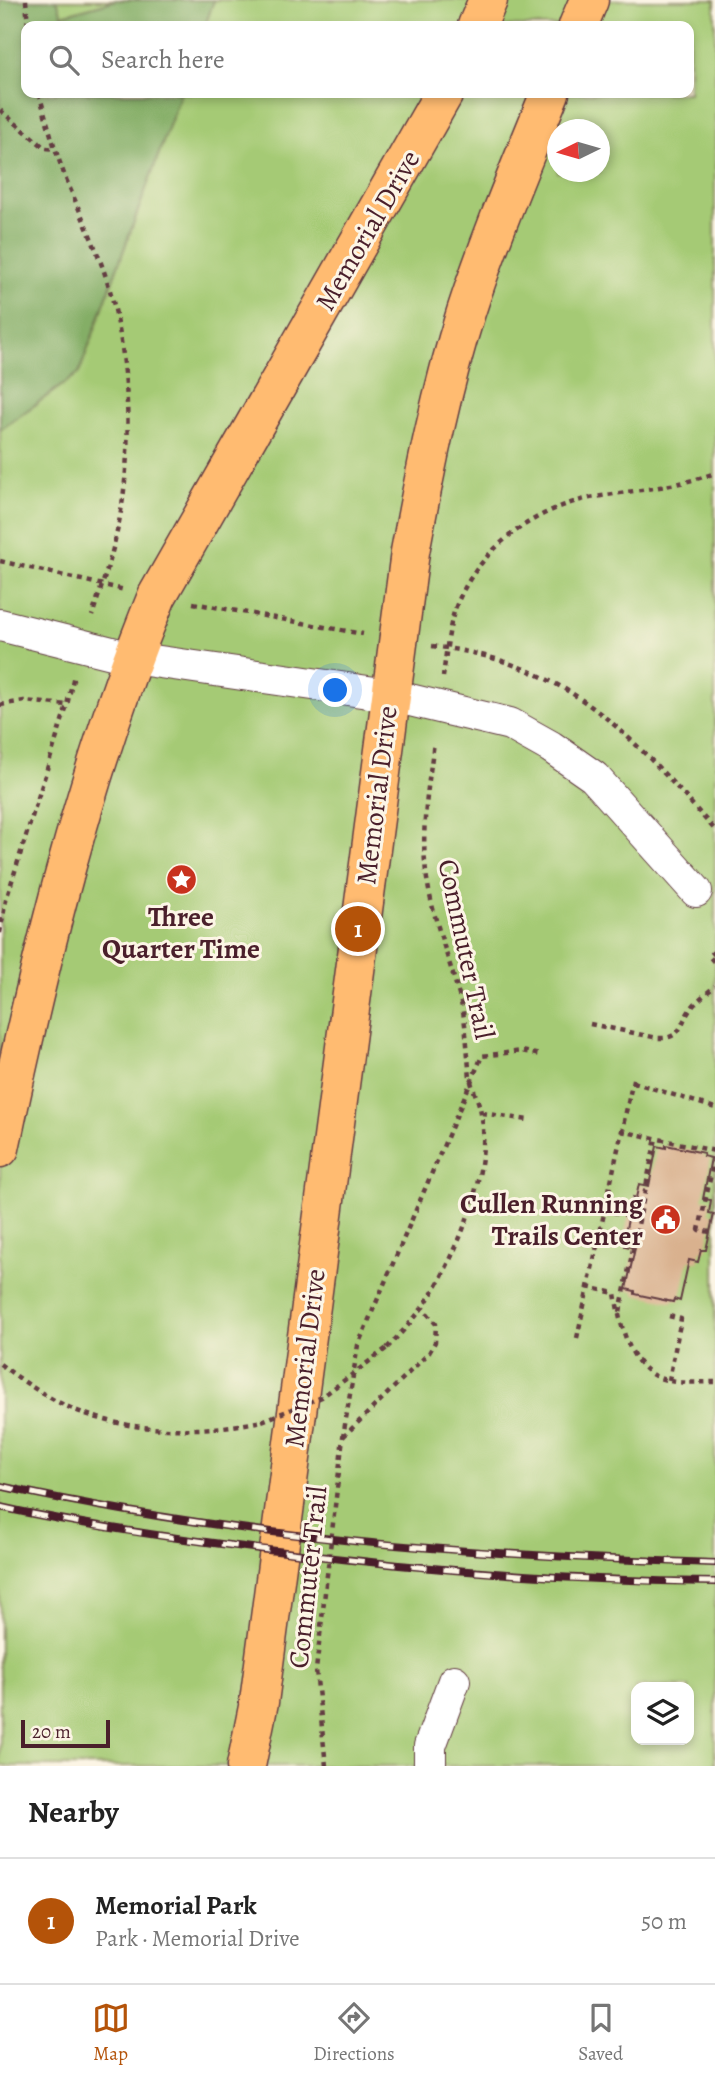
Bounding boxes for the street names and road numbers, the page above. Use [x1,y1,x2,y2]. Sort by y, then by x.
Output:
street label: Memorial Drive [306,143,429,318]
street label: Memorial Drive [347,704,407,887]
street label: Commuter Trail [428,856,504,1043]
street label: Memorial Drive [275,1267,335,1450]
street label: Commuter Trail [280,1484,336,1670]

